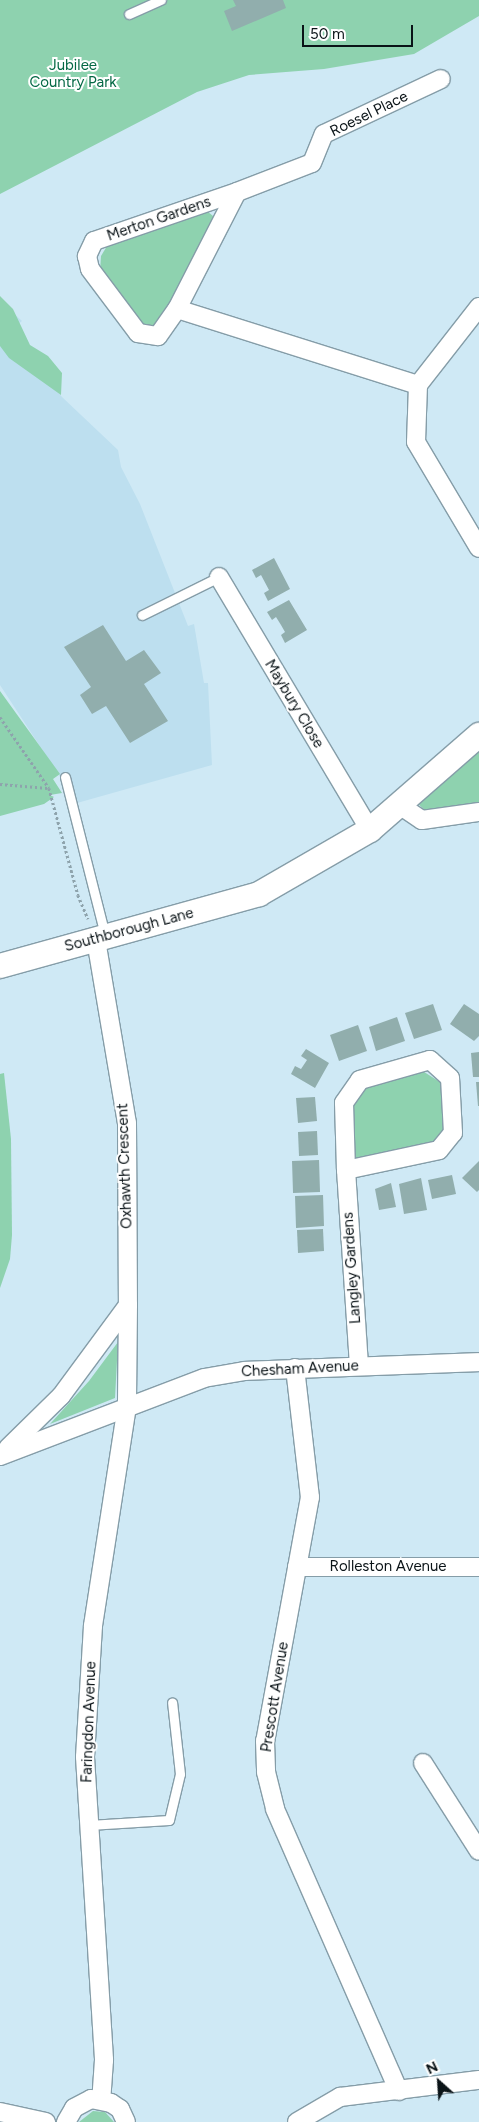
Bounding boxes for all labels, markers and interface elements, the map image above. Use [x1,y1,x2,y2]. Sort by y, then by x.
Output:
scale bar [304,15,415,47]
text: 50 m [310,25,345,43]
park label: Jubilee Country Park [29,56,117,91]
street label: Roesel Place [327,87,411,141]
street label: Merton Gardens [105,193,213,245]
street label: Maybury Close [261,657,327,751]
street label: Southborough Lane [63,904,195,956]
street label: Oxhawth Crescent [114,1103,136,1229]
street label: Langley Gardens [339,1212,365,1324]
street label: Chesham Avenue [241,1357,359,1381]
street label: Rolleston Avenue [329,1558,447,1576]
street label: Prescott Avenue [257,1641,293,1753]
street label: Faringdon Avenue [78,1661,100,1783]
north arrow [414,2057,464,2107]
text: N [424,2058,441,2078]

